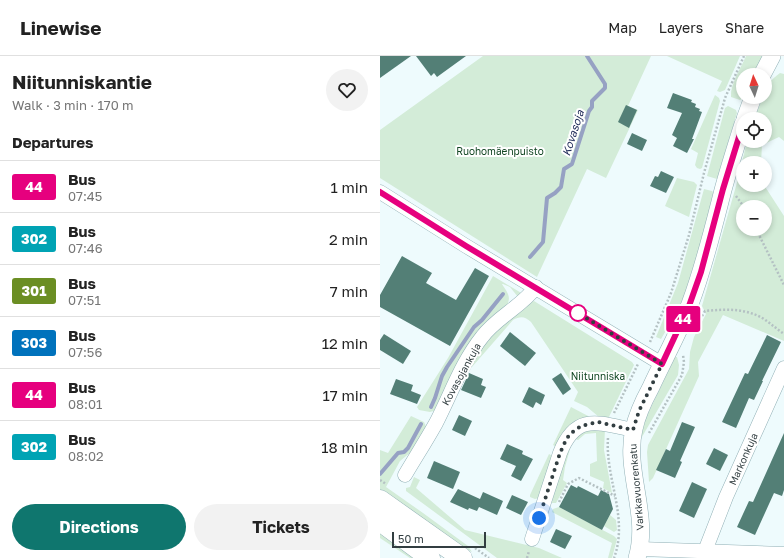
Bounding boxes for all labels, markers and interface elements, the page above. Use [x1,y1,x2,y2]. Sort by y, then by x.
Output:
text: Linewise [20,16,101,39]
text: Map [608,19,637,36]
text: Layers [659,19,703,36]
text: Share [725,19,764,36]
north arrow [736,68,772,104]
map controls [736,68,772,236]
button: heart [326,69,368,111]
text: Niitunniskantie [12,70,152,93]
text: Walk · 3 min · 170 m [12,97,133,113]
water label: Kovasoja [559,108,587,158]
button: locate [736,112,772,148]
text: Departures [12,133,93,151]
park label: Ruohomäenpuisto [456,145,544,157]
button: + [736,156,772,192]
text: Bus [68,170,96,188]
text: 44 [25,178,43,195]
text: 1 min [330,178,368,196]
text: 07:45 [68,188,102,204]
button: − [736,200,772,236]
text: Bus [68,222,96,240]
text: 302 [21,230,47,247]
text: 2 min [329,230,368,248]
text: 07:46 [68,240,103,256]
text: Bus [68,274,96,292]
text: 301 [22,282,46,299]
text: 7 min [330,282,368,300]
text: 07:51 [68,292,101,308]
unlabelled marker [569,304,587,322]
line badge: 44 [665,306,701,332]
text: 44 [674,310,692,327]
text: Bus [68,326,96,344]
text: 303 [21,334,47,351]
text: 12 min [322,334,368,352]
street label: Kovasojankuja [439,341,483,407]
text: 07:56 [68,344,102,360]
park label: Niitunniska [571,370,625,382]
text: Bus [68,378,96,396]
text: 44 [25,386,43,403]
text: 17 min [323,386,368,404]
text: 08:01 [68,396,102,412]
text: Bus [68,430,96,448]
street label: Markonkuja [726,431,760,487]
text: 302 [21,438,47,455]
text: 18 min [321,438,368,456]
street label: Varkkavuorenkatu [626,443,646,531]
text: 08:02 [68,448,104,464]
button: Directions [12,504,186,550]
button: Tickets [194,504,368,550]
your location [529,508,549,528]
scale bar [392,530,486,549]
text: 50 m [398,532,424,545]

